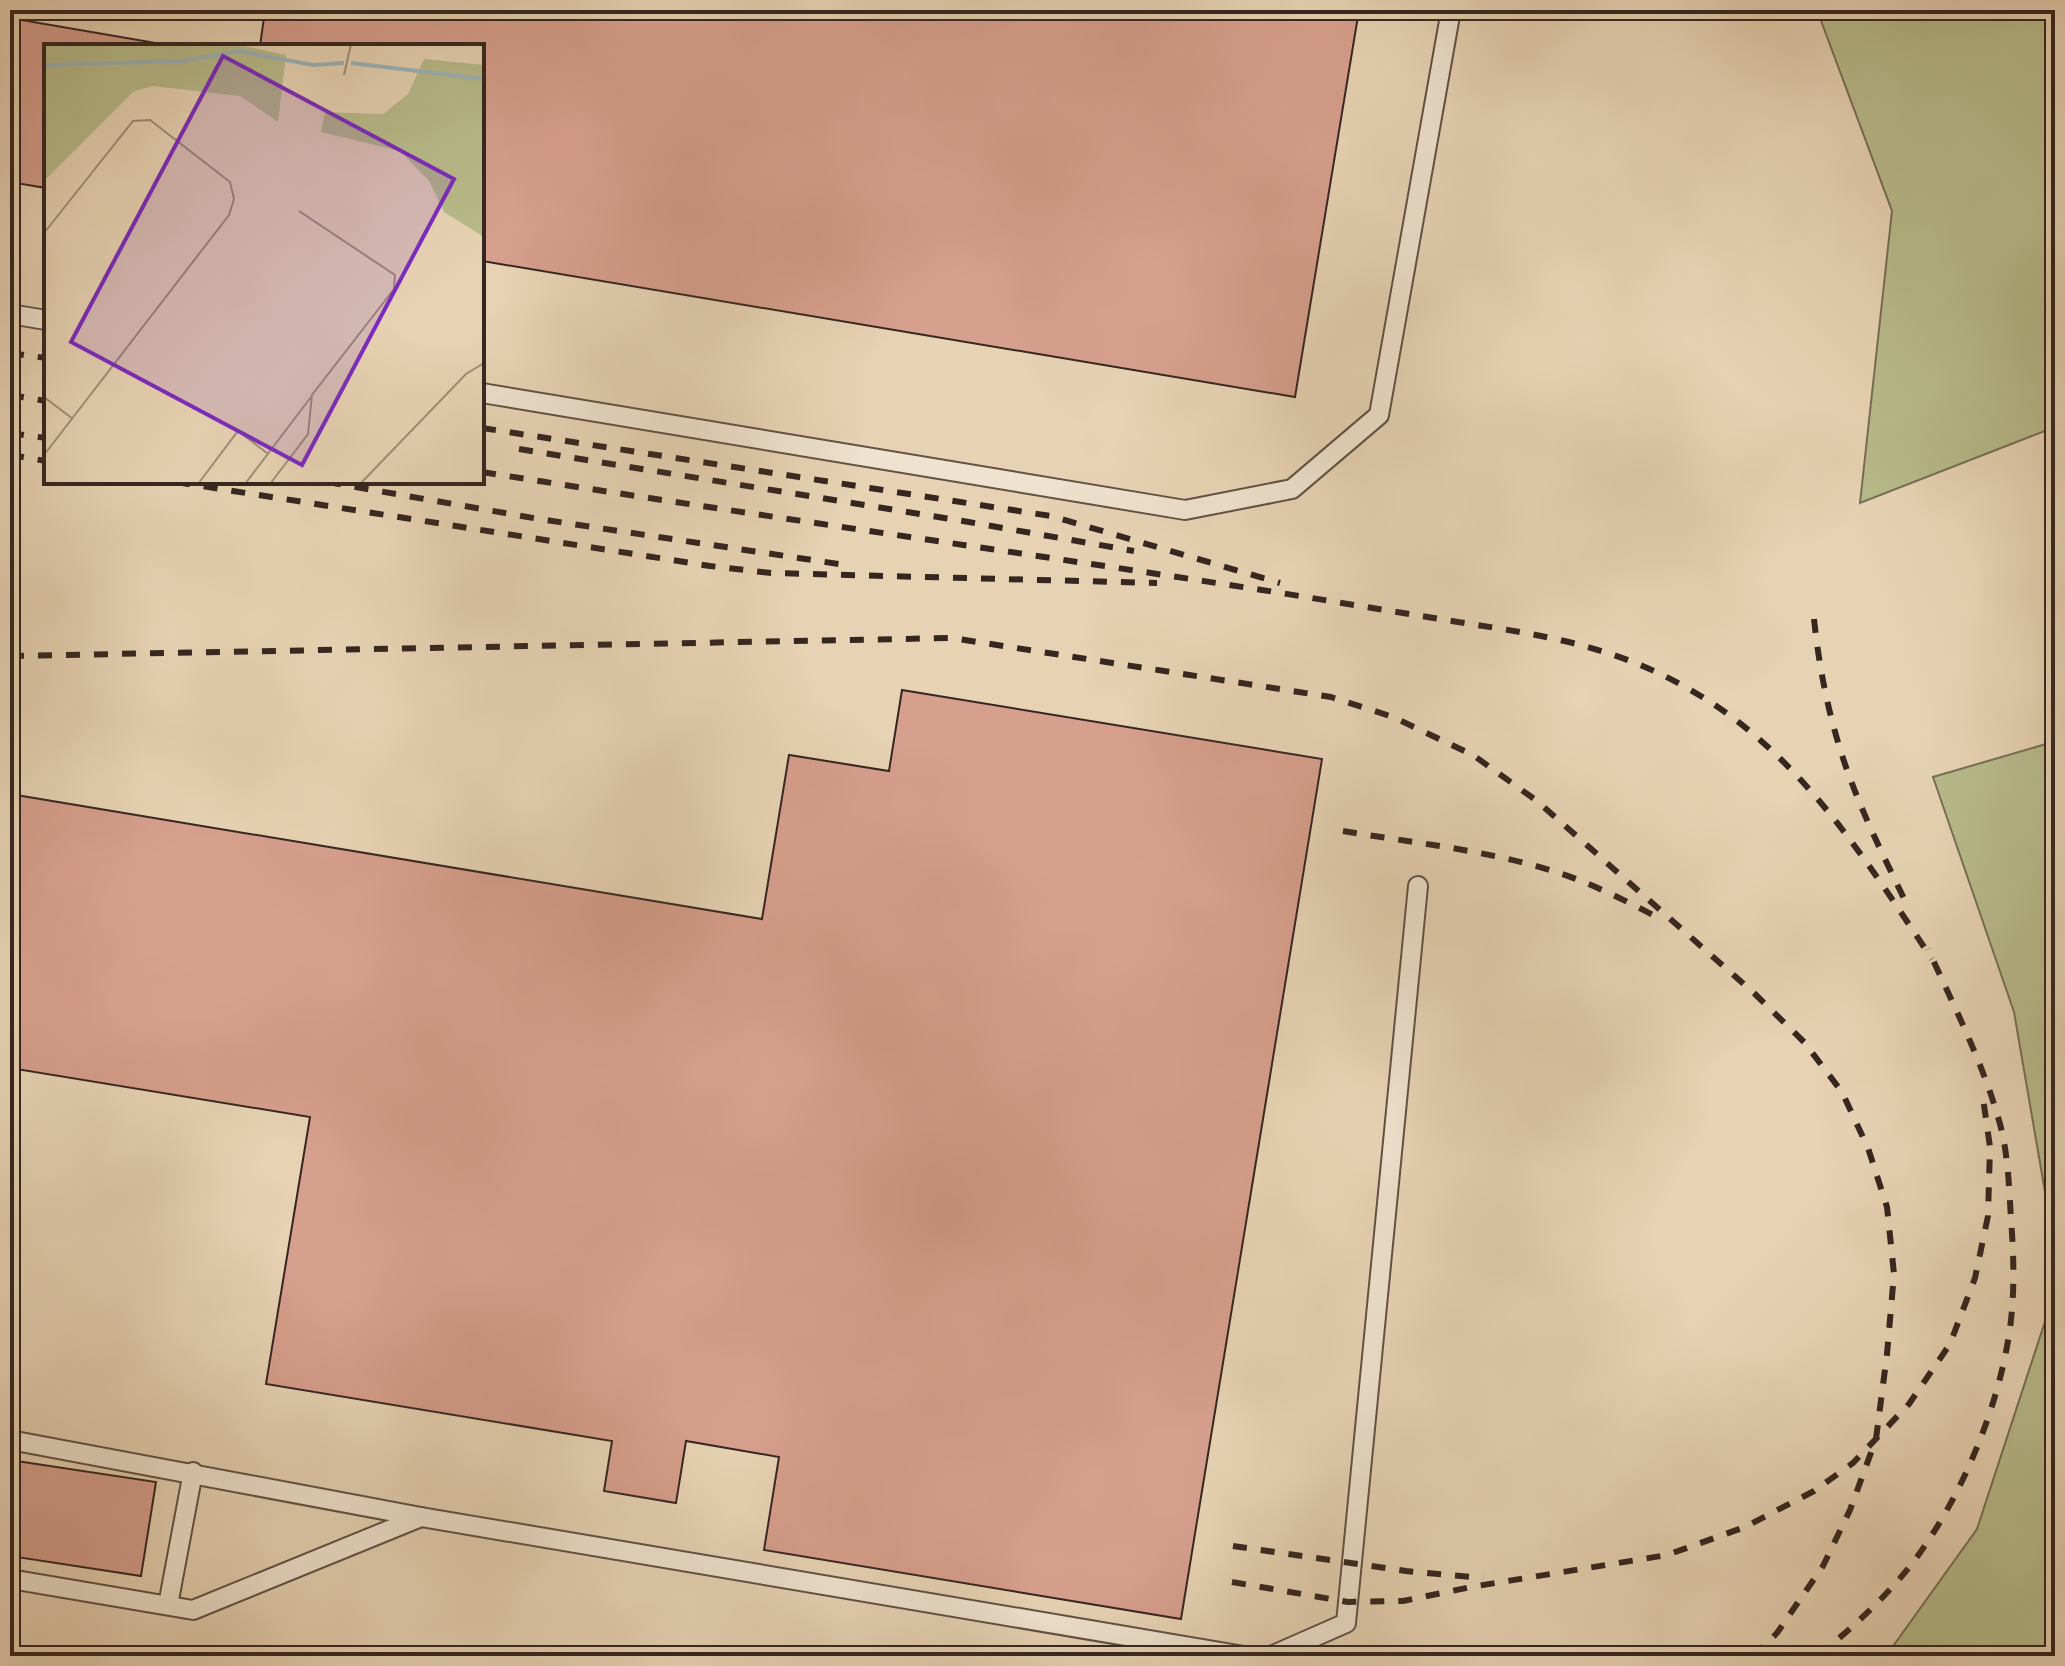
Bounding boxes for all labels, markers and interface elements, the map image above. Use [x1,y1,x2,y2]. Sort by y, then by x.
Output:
inset map [44,44,484,484]

